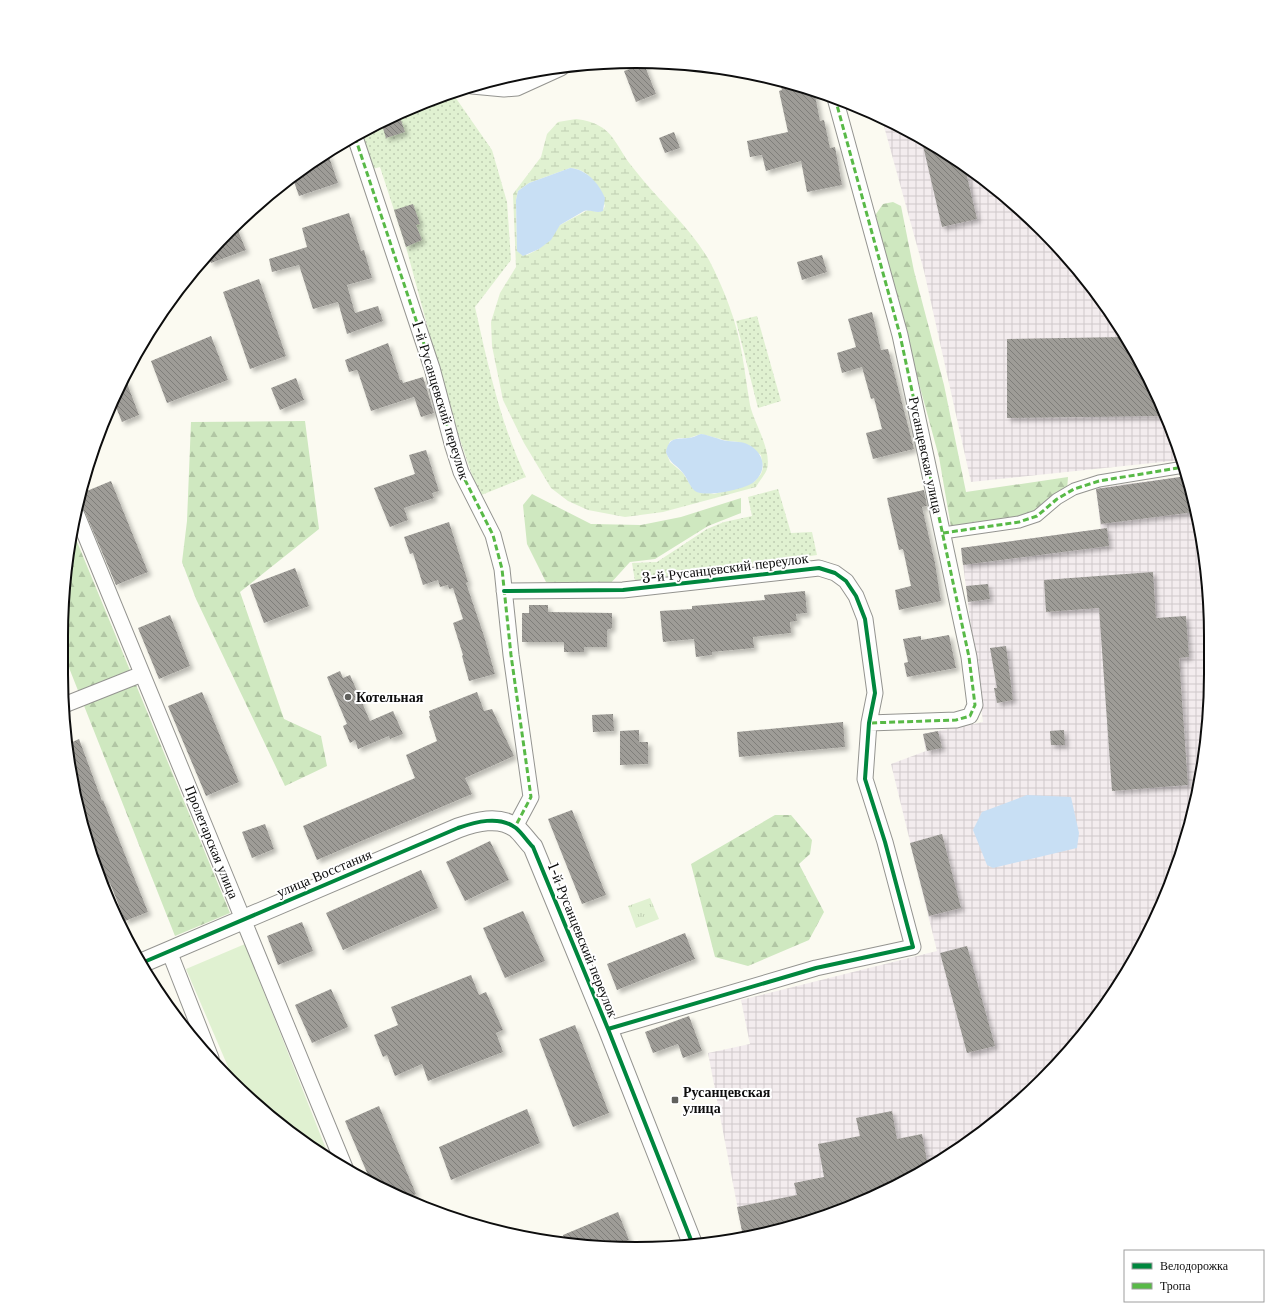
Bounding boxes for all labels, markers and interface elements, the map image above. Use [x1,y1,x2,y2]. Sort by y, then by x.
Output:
street label: 1-й Русанцевский переулок [408,318,474,482]
street label: Русанцевская улица [905,395,947,516]
street label: 3-й Русанцевский переулок [641,549,809,587]
place label: Котельная [356,688,424,706]
marker: Котельная [343,692,353,702]
street label: Пролетарская улица [181,783,243,902]
street label: улица Восстания [274,845,375,901]
street label: 1-й Русанцевский переулок [544,860,622,1020]
place label: Русанцевская улица [683,1083,771,1117]
marker: Русанцевская улица [670,1095,680,1105]
legend [1124,1250,1264,1302]
text: Велодорожка [1160,1258,1229,1273]
text: Тропа [1160,1278,1191,1293]

